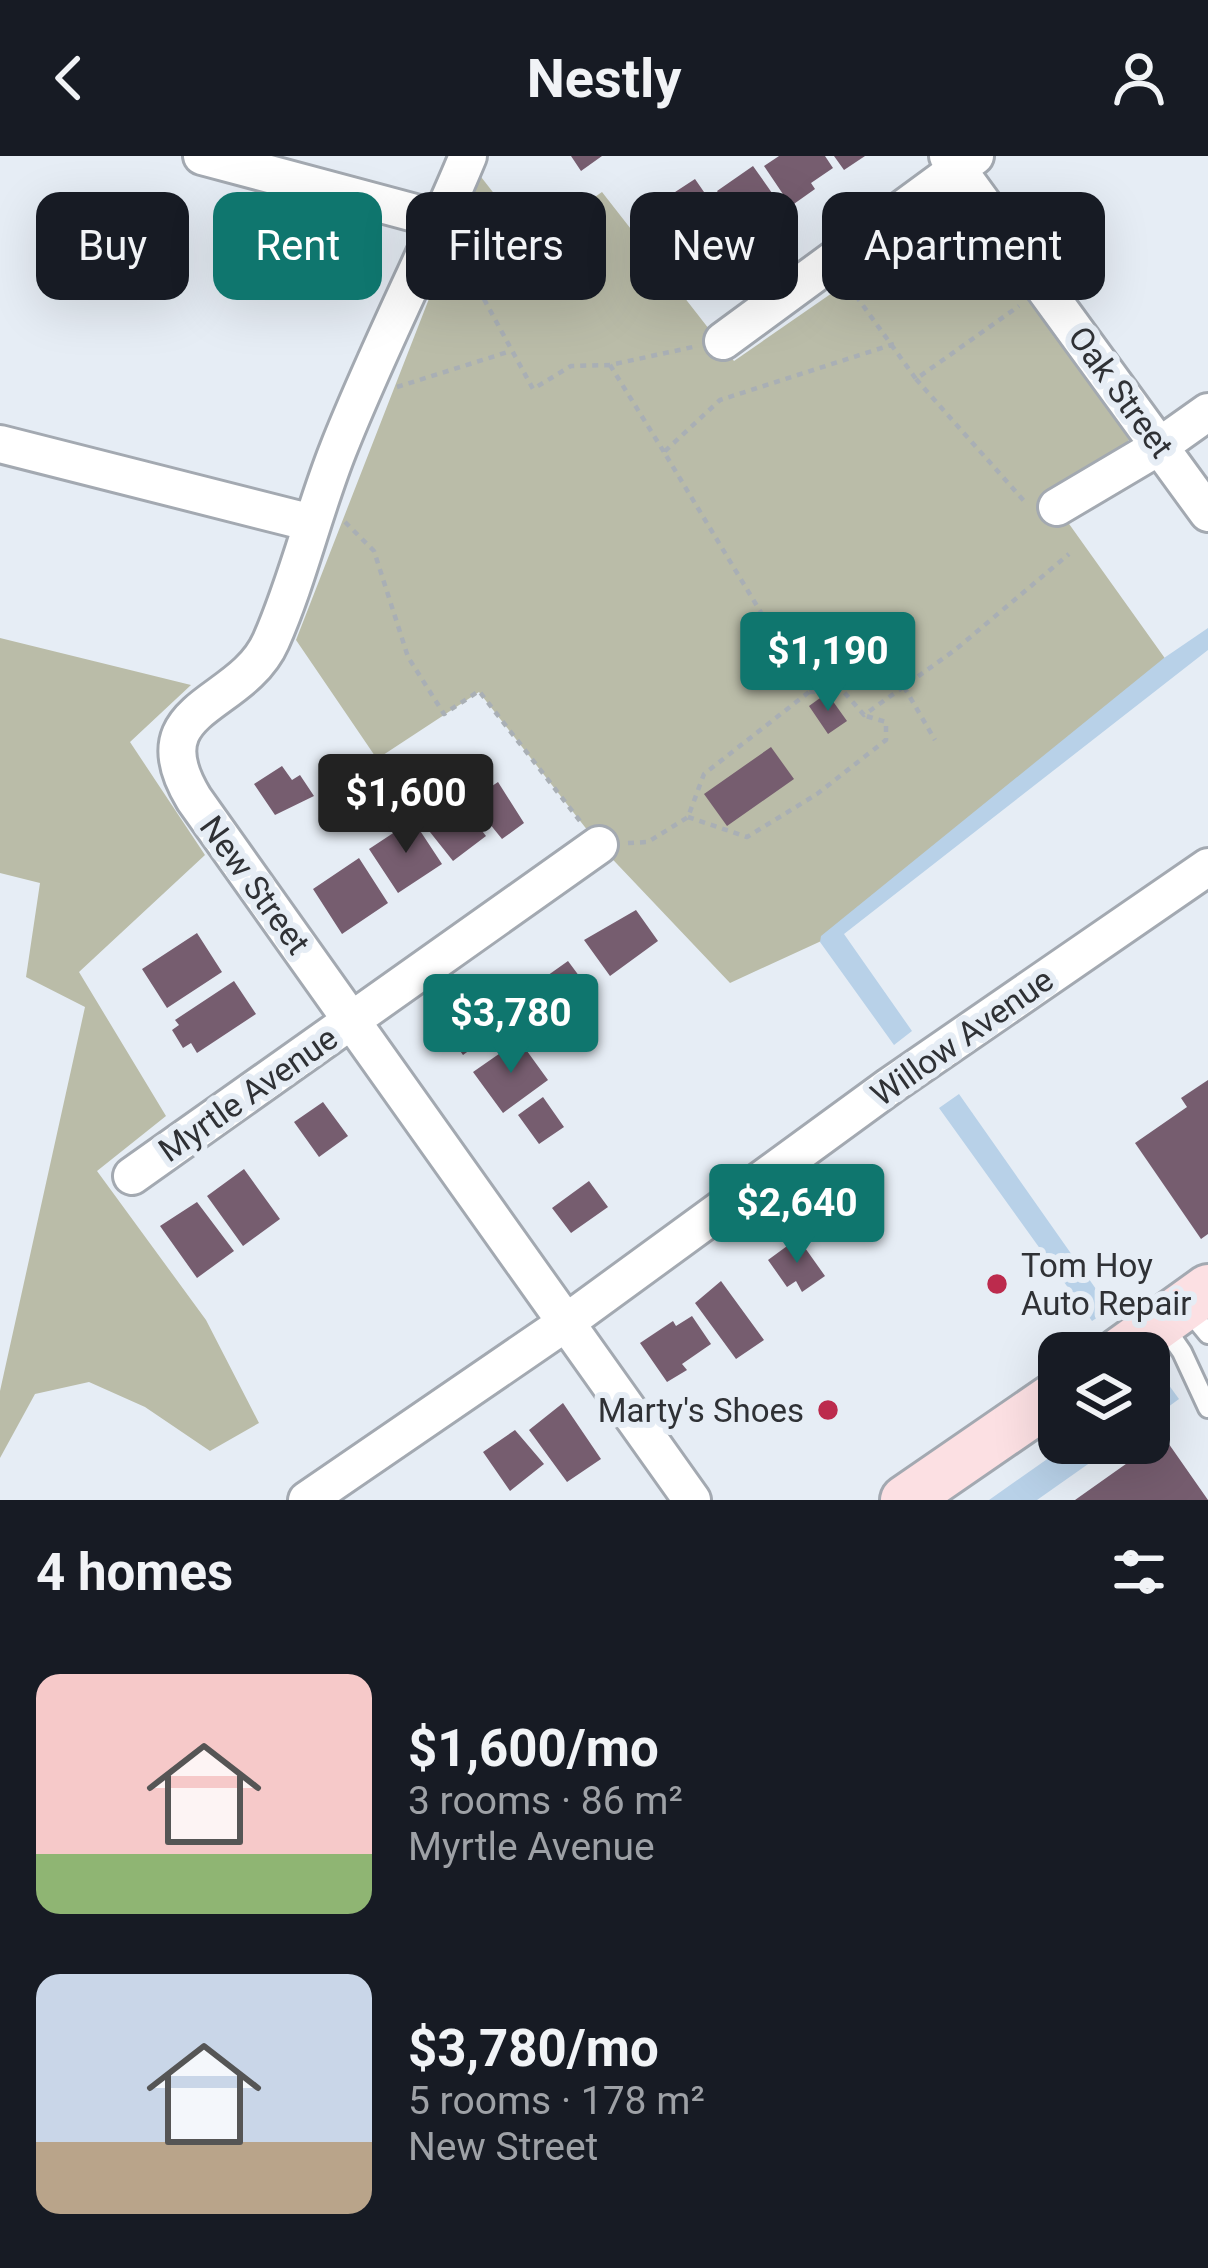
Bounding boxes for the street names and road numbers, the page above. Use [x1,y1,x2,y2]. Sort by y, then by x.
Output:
street label: Oak Street [1060,319,1182,465]
street label: New Street [192,808,318,962]
street label: Willow Avenue [864,960,1060,1114]
street label: Myrtle Avenue [151,1018,345,1170]

